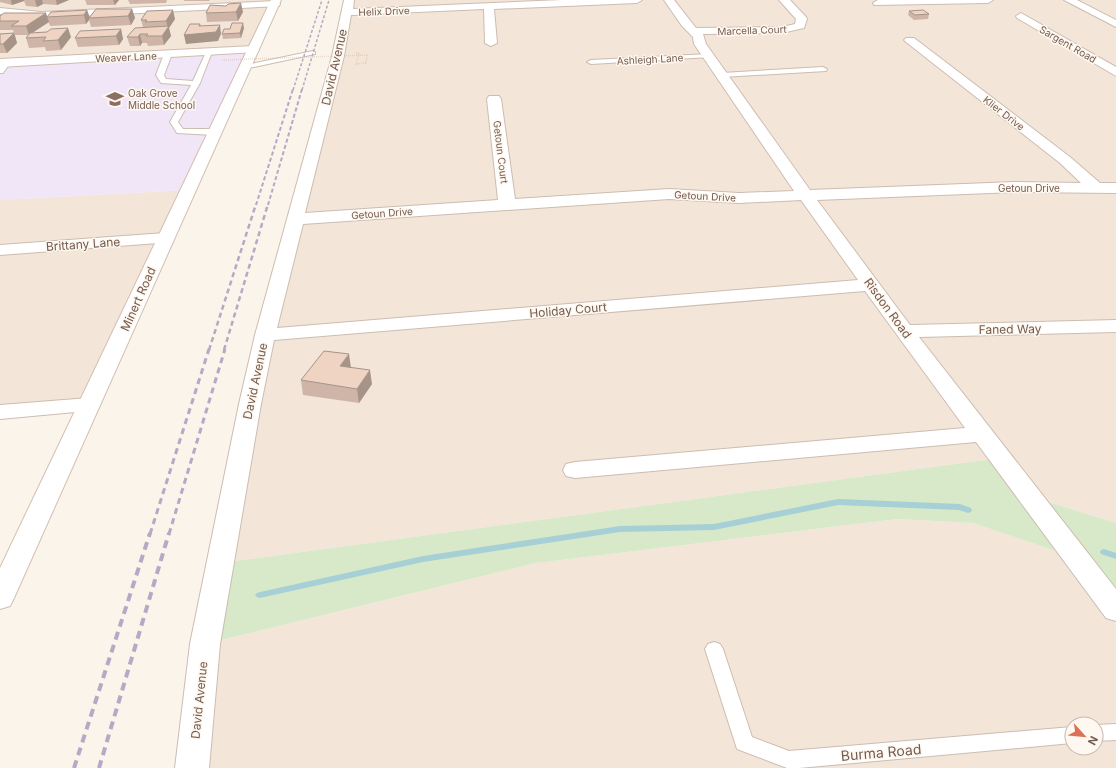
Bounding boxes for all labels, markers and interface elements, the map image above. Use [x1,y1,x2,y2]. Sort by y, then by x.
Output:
street label: Helix Drive [358,4,410,18]
street label: Marcella Court [717,23,788,37]
street label: Sargent Road [1037,23,1099,65]
street label: David Avenue [318,27,350,107]
street label: Weaver Lane [95,49,157,65]
street label: Ashleigh Lane [616,51,684,67]
place label: Oak Grove Middle School [128,87,195,111]
school or university icon: Oak Grove Middle School [105,89,125,109]
street label: Klier Drive [981,93,1027,133]
street label: Getoun Court [491,120,511,185]
street label: Getoun Drive [998,182,1060,194]
street label: Getoun Drive [674,188,736,204]
street label: Getoun Drive [351,205,413,221]
street label: Brittany Lane [45,234,121,254]
street label: Minert Road [117,265,159,333]
street label: Risdon Road [861,275,915,341]
street label: Holiday Court [529,299,607,321]
street label: Faned Way [978,321,1042,337]
street label: David Avenue [240,341,270,421]
street label: David Avenue [187,661,211,739]
north arrow [1064,716,1104,756]
text: N [1085,734,1101,747]
street label: Burma Road [840,740,922,764]

